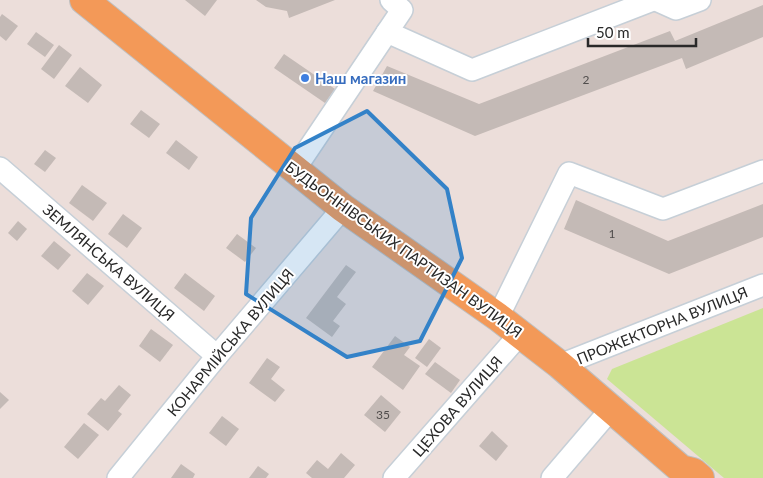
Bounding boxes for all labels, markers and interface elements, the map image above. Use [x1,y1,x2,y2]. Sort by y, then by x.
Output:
scale bar [588,15,696,47]
text: 50 m [596,23,630,41]
place label: Наш магазин [315,69,406,87]
marker: Наш магазин [299,72,311,84]
house number: 2 [583,72,590,87]
street label: БУДЬОННІВСЬКИХ ПАРТИЗАН ВУЛИЦЯ [282,157,526,341]
street label: ЗЕМЛЯНСЬКА ВУЛИЦЯ [39,200,179,324]
house number: 1 [609,226,616,241]
street label: КОНАРМІЙСЬКА ВУЛИЦЯ [163,265,297,419]
street label: ПРОЖЕКТОРНА ВУЛИЦЯ [574,282,750,368]
street label: ЦЕХОВА ВУЛИЦЯ [408,352,506,460]
house number: 35 [376,407,390,422]

